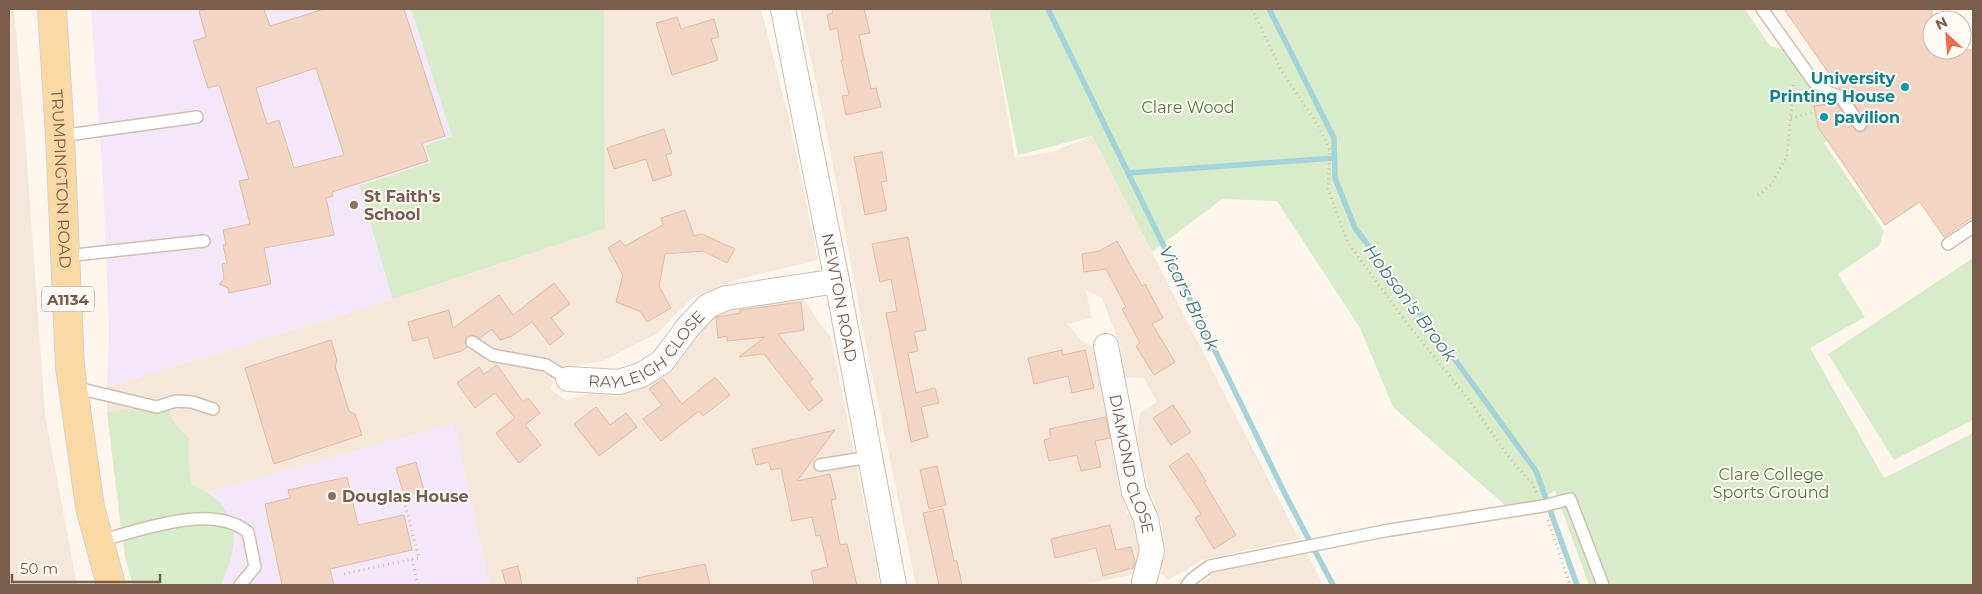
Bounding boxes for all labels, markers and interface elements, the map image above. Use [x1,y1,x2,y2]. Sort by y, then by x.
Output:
north arrow [1922,10,1972,60]
text: N [1932,13,1950,34]
place label: University Printing House [1769,69,1895,106]
marker: University Printing House [1899,81,1911,93]
street label: TRUMPINGTON ROAD [48,88,75,269]
park label: Clare Wood [1142,98,1234,117]
place label: pavilion [1834,108,1900,127]
marker: pavilion [1818,111,1830,123]
place label: St Faith's School [364,187,441,224]
marker: St Faith's School [348,199,360,211]
street label: NEWTON ROAD [818,232,861,363]
water label: Hobson's Brook [1359,240,1462,367]
water label: Vicars Brook [1154,242,1224,355]
road number: A1134 [42,286,94,312]
street label: RAYLEIGH CLOSE [588,307,708,392]
street label: DIAMOND CLOSE [1106,393,1158,535]
park label: Clare College Sports Ground [1713,465,1829,502]
place label: Douglas House [342,487,469,506]
marker: Douglas House [326,490,338,502]
scale bar [12,552,160,584]
text: 50 m [20,559,58,578]

